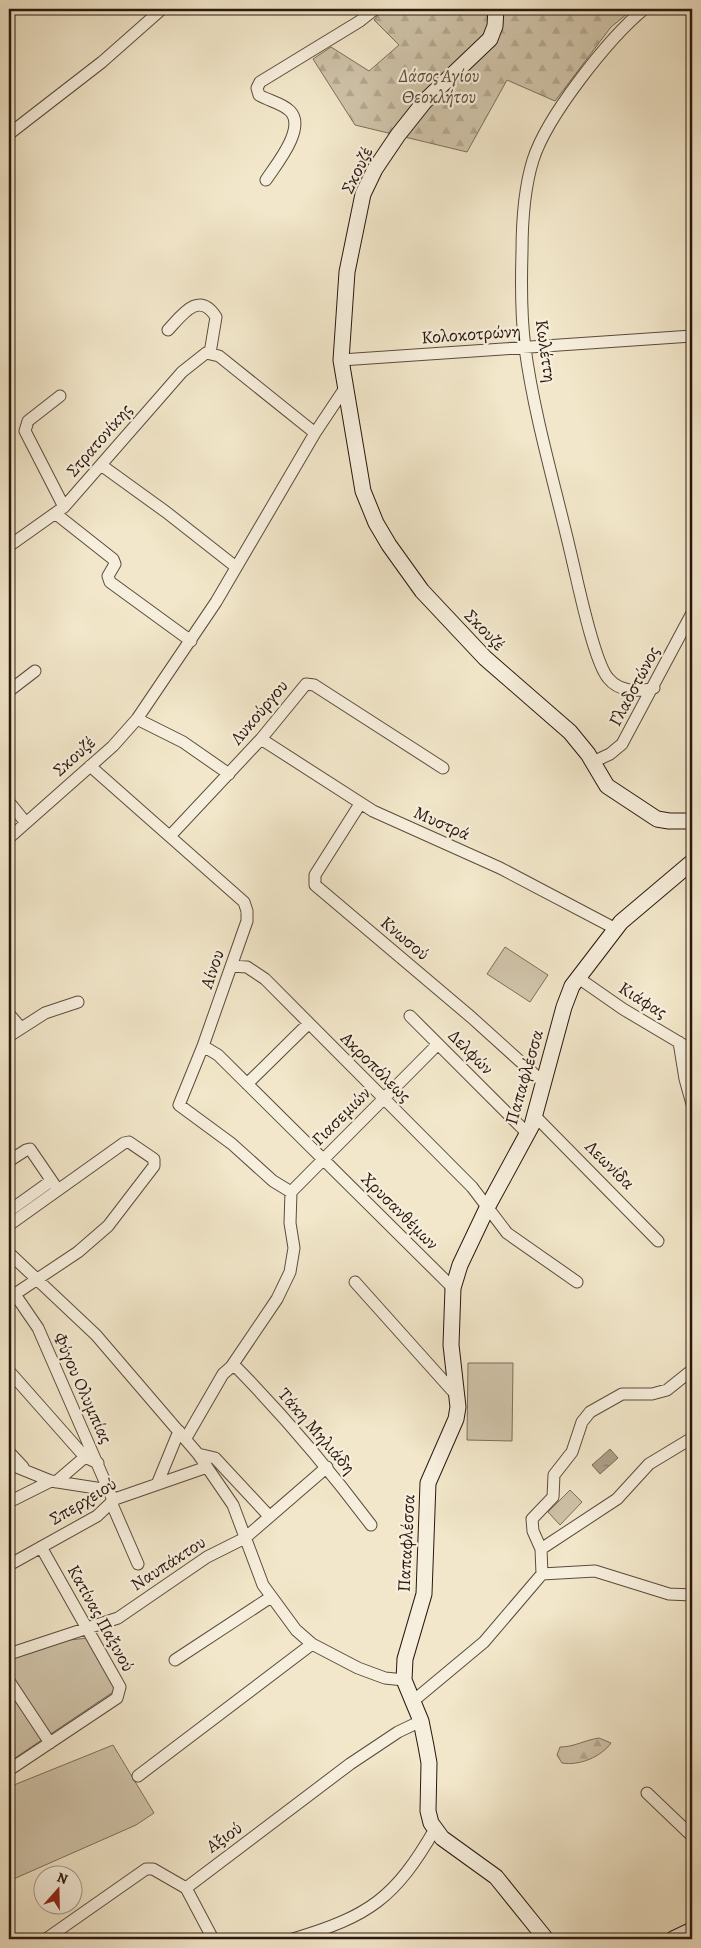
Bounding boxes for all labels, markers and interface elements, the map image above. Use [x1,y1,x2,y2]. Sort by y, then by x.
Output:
park label: Δάσος Αγίου Θεοκλήτου [398,64,479,109]
street label: Σκουζέ [335,143,379,197]
street label: Κωλέττη [530,318,562,384]
street label: Κολοκοτρώνη [420,319,522,349]
street label: Στρατονίκης [61,398,137,482]
street label: Σκουζέ [459,604,511,656]
street label: Γλαδστώνος [603,642,665,730]
street label: Λυκούργου [224,674,293,750]
street label: Σκουζέ [48,731,100,781]
street label: Μυστρά [410,800,474,846]
street label: Κνωσού [375,910,435,966]
street label: Αίνου [194,946,230,993]
street label: Κιάφας [614,976,672,1024]
street label: Δελφών [443,1024,499,1080]
street label: Ακροπόλεως [335,1026,417,1108]
street label: Παπαφλέσσα [499,1026,549,1127]
street label: Γιασεμιών [306,1081,376,1151]
street label: Λεωνίδα [579,1134,640,1195]
street label: Χρυσανθέμων [356,1167,444,1255]
street label: Φύγου Ολυμπίας [48,1329,118,1447]
street label: Τάκη Μηλιάδη [273,1383,361,1479]
street label: Σπερχειού [45,1472,121,1530]
street label: Παπαφλέσσα [391,1493,421,1592]
street label: Ναυπάκτου [126,1530,210,1596]
street label: Κατίνας Παξινού [62,1560,140,1676]
street label: Αξιού [200,1816,247,1859]
north arrow [32,1866,82,1916]
text: N [54,1868,70,1889]

